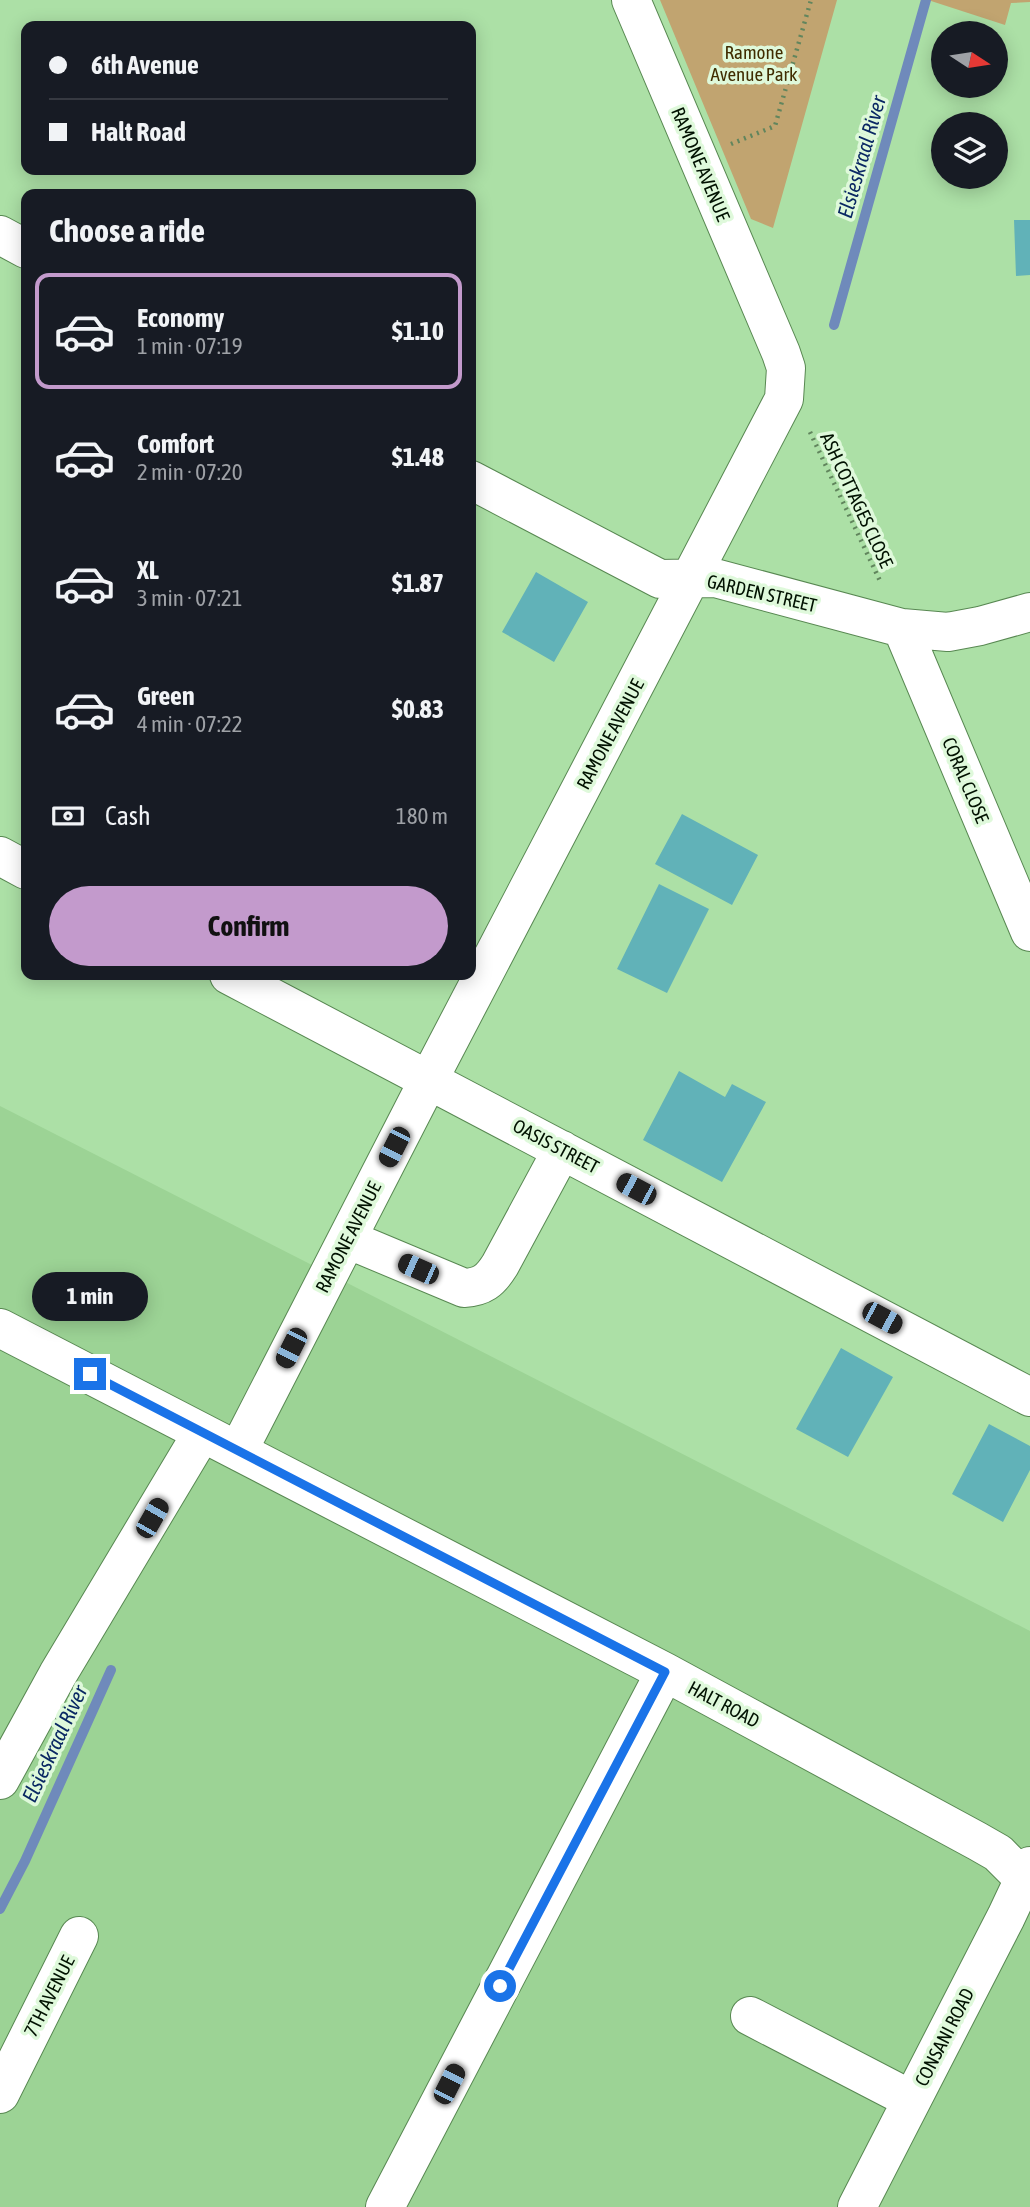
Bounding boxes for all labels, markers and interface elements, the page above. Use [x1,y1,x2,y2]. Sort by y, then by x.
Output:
north arrow [931,21,1008,98]
map controls [931,21,1008,189]
park label: Ramone Avenue Park [711,41,798,85]
text: 6th Avenue [91,50,199,80]
water label: Elsieskraal River [832,92,890,221]
street label: RAMONE AVENUE [667,104,735,224]
button: layers [931,112,1008,189]
text: Halt Road [91,117,186,147]
text: Choose a ride [49,212,205,249]
icon: car [53,300,116,363]
text: Economy [137,303,224,333]
text: $1.10 [392,316,444,346]
text: 1 min · 07:19 [137,333,243,359]
icon: car [53,426,116,489]
text: Comfort [137,429,214,459]
street label: ASH COTTAGES CLOSE [816,429,898,571]
text: $1.48 [392,442,444,472]
text: 2 min · 07:20 [137,459,243,485]
icon: car [53,552,116,615]
text: XL [137,555,159,585]
text: $1.87 [392,568,444,598]
street label: GARDEN STREET [705,570,820,616]
text: 3 min · 07:21 [137,585,243,611]
street label: RAMONE AVENUE [572,675,648,793]
icon: car [53,678,116,741]
text: Green [137,681,195,711]
text: $0.83 [392,694,444,724]
text: 4 min · 07:22 [137,711,243,737]
street label: CORAL CLOSE [938,734,994,826]
icon: cash [49,797,87,835]
text: Cash [105,801,151,831]
text: 180 m [396,803,448,829]
button: Confirm [49,886,448,966]
street label: OASIS STREET [509,1114,603,1178]
car [376,1124,413,1170]
car [613,1170,660,1208]
street label: RAMONE AVENUE [311,1178,385,1296]
car [395,1251,442,1287]
callout: 1 min [32,1272,148,1322]
text: 1 min [67,1283,113,1309]
car [859,1299,906,1337]
car [273,1325,310,1371]
route end [74,1358,106,1390]
car [133,1495,172,1541]
street label: HALT ROAD [685,1676,763,1732]
water label: Elsieskraal River [17,1681,92,1806]
street label: 7TH AVENUE [19,1952,79,2040]
route start [484,1970,516,2002]
street label: CONSANI ROAD [910,1984,978,2090]
car [431,2061,468,2107]

